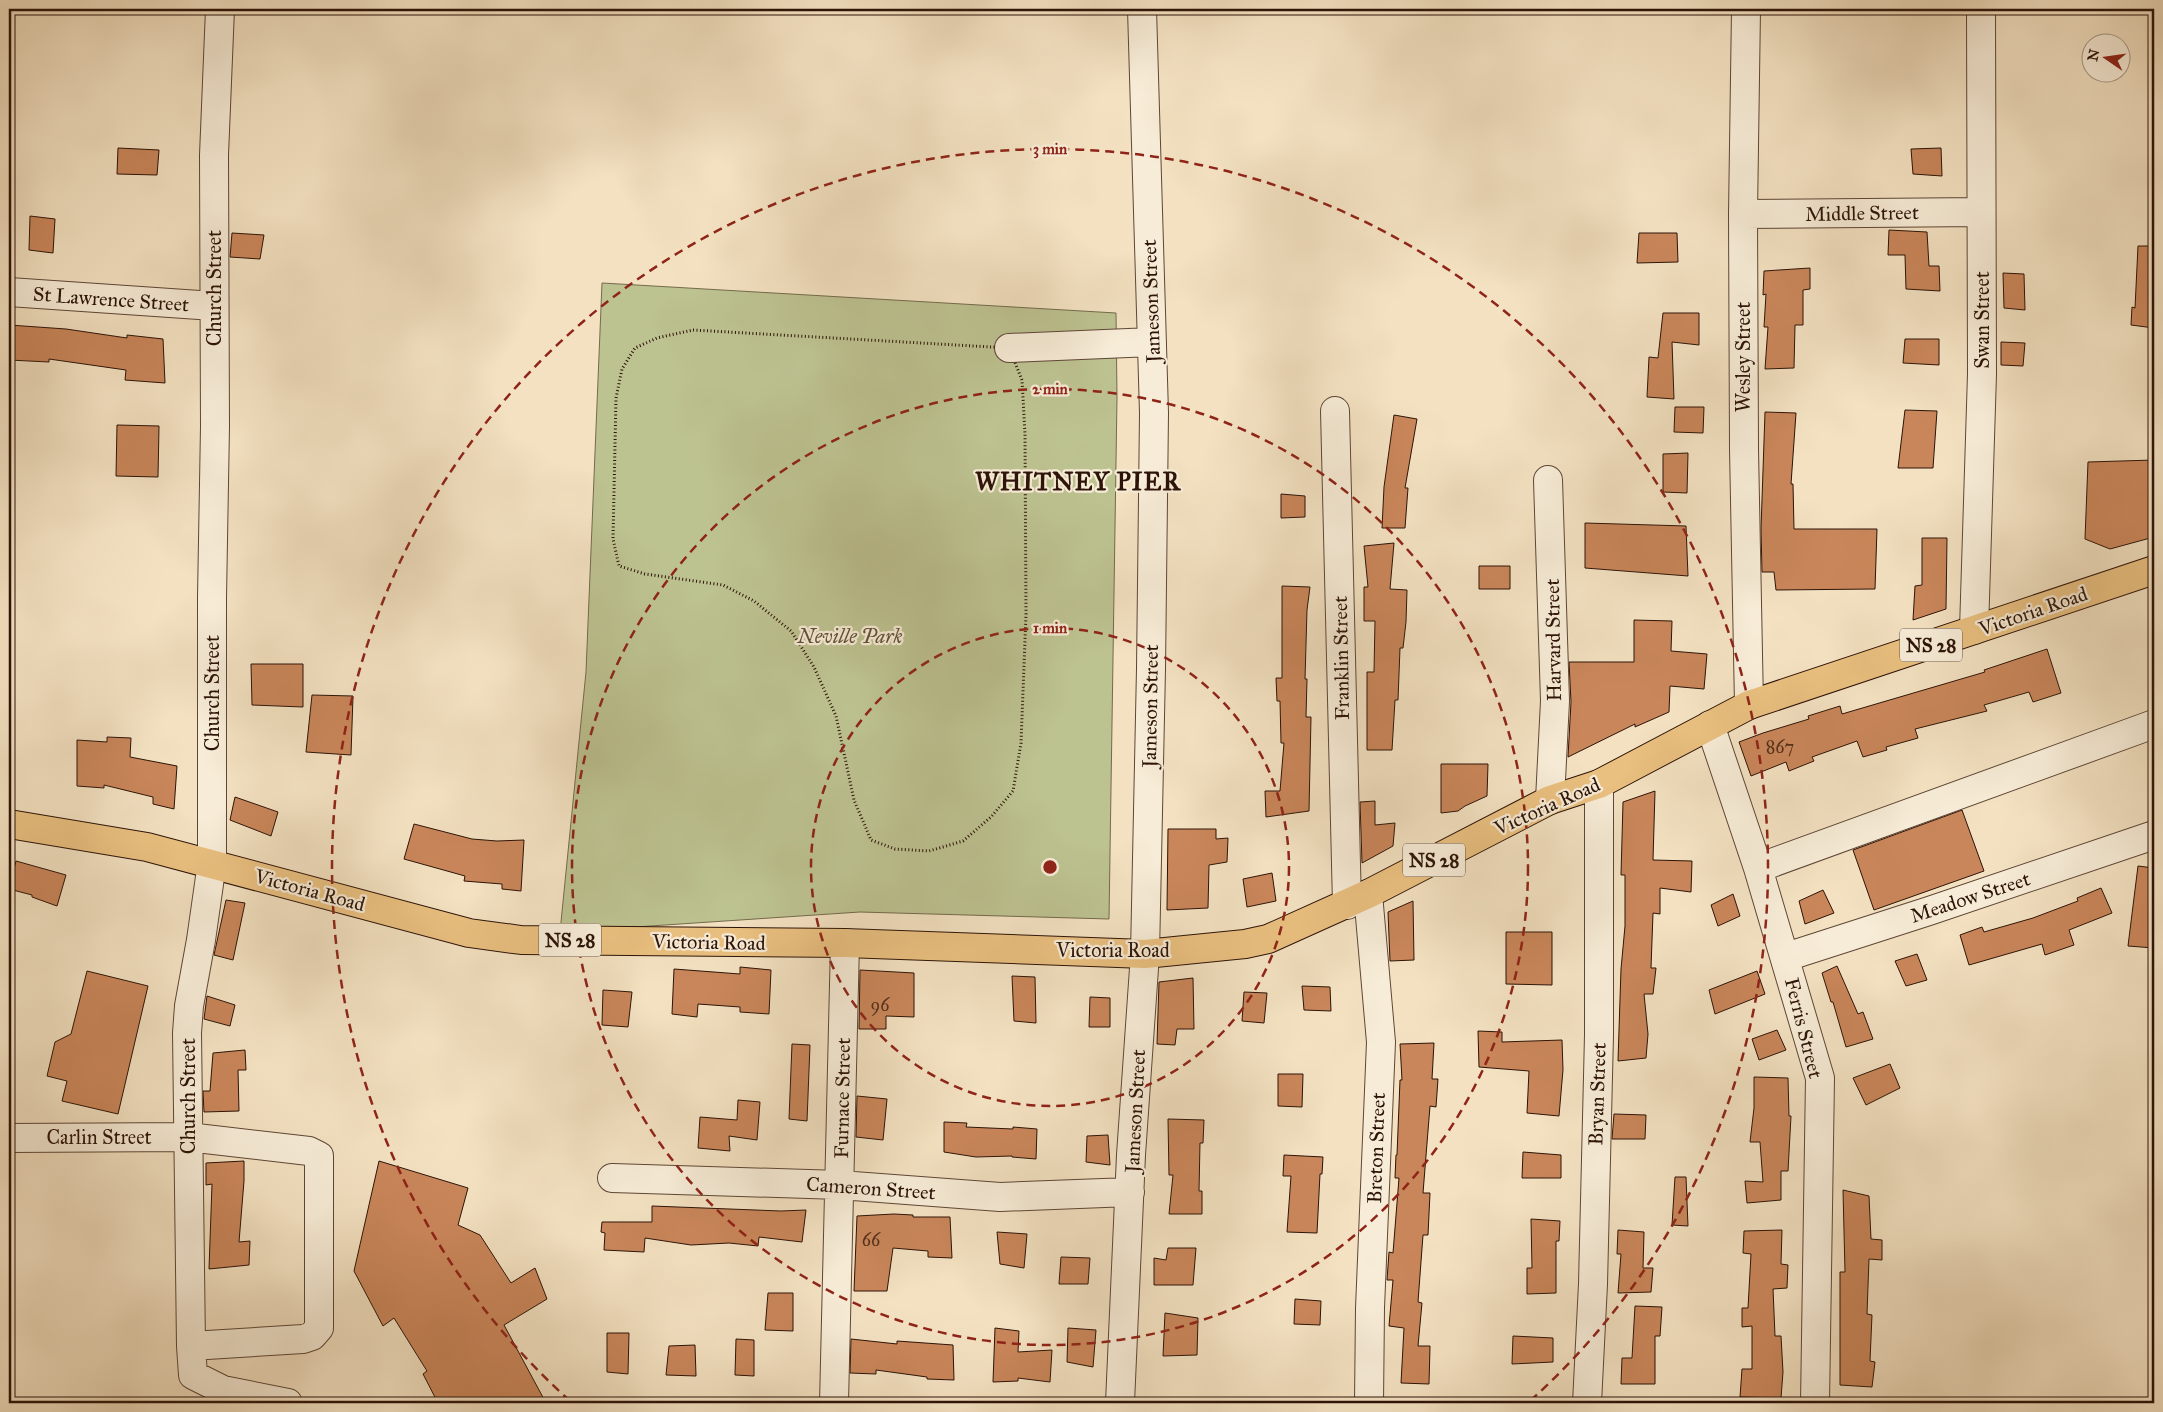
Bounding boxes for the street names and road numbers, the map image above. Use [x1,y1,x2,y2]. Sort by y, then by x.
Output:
street label: Middle Street [1805,200,1919,226]
street label: Church Street [202,230,226,346]
street label: Jameson Street [1137,239,1166,365]
street label: Swan Street [1970,271,1994,369]
street label: St Lawrence Street [32,282,190,316]
street label: Wesley Street [1731,302,1755,412]
street label: Harvard Street [1540,578,1566,702]
street label: Victoria Road [1975,581,2091,641]
street label: Franklin Street [1328,596,1354,720]
road number: NS 28 [1900,628,1962,662]
street label: Church Street [200,635,224,751]
street label: Jameson Street [1137,644,1164,770]
street label: Victoria Road [1489,772,1604,840]
road number: NS 28 [1403,844,1465,876]
street label: Victoria Road [251,863,368,916]
street label: Meadow Street [1907,866,2033,928]
road number: NS 28 [539,924,601,956]
street label: Victoria Road [651,929,766,955]
street label: Victoria Road [1055,938,1170,962]
street label: Ferris Street [1780,975,1828,1081]
street label: Furnace Street [829,1037,855,1159]
street label: Church Street [176,1038,200,1154]
street label: Bryan Street [1583,1042,1611,1146]
street label: Jameson Street [1120,1049,1151,1175]
street label: Breton Street [1362,1092,1390,1204]
street label: Carlin Street [46,1125,152,1149]
street label: Cameron Street [806,1172,936,1204]

